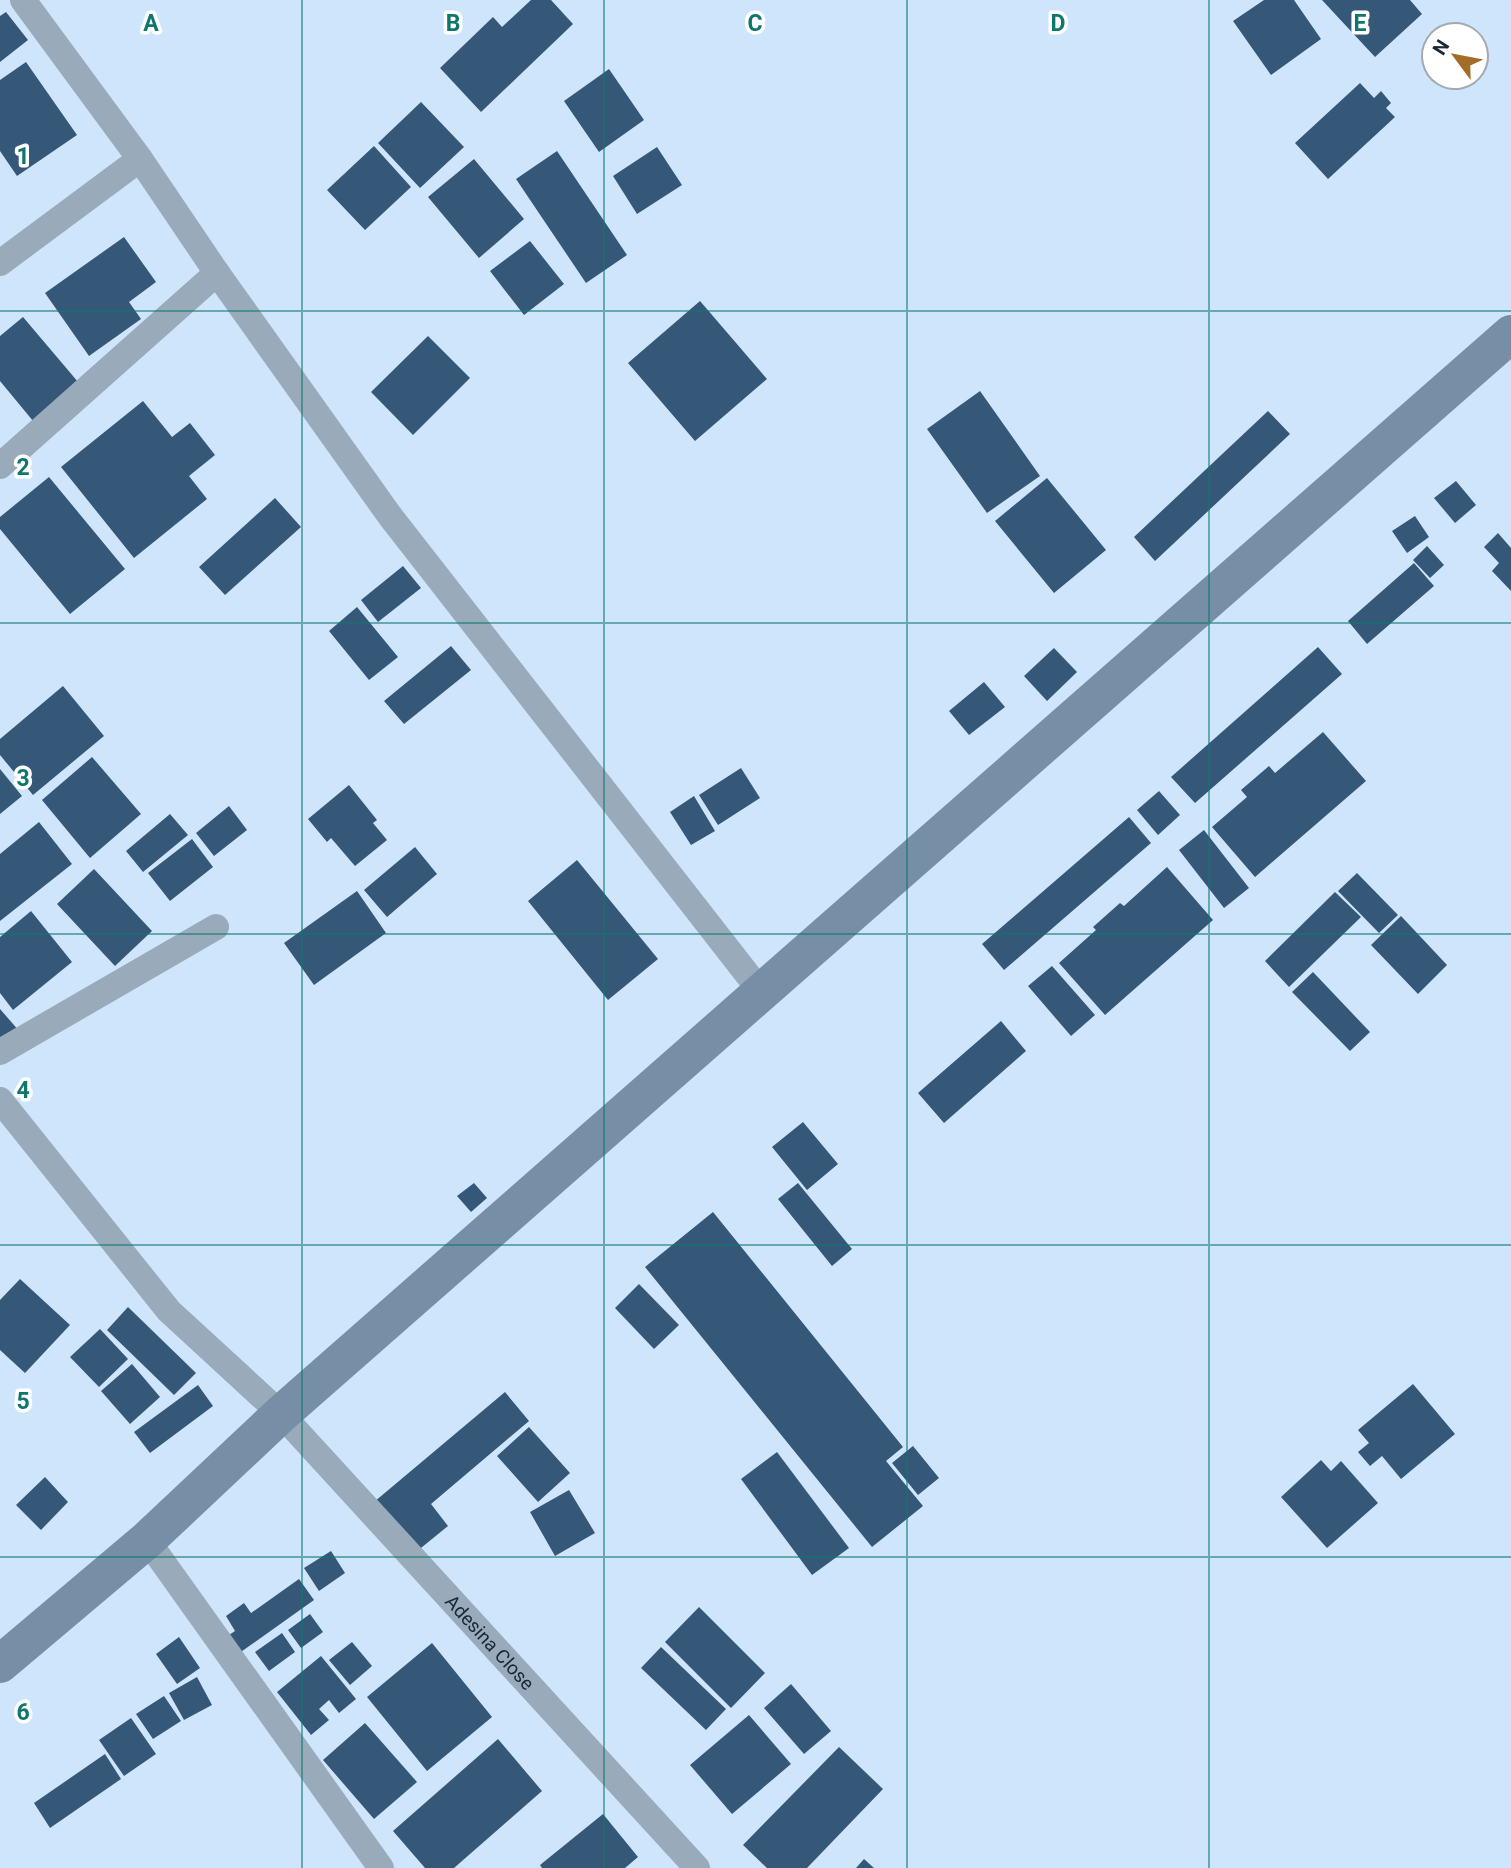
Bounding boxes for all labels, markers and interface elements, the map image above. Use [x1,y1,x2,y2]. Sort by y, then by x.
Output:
text: A [143,10,159,37]
text: B [446,10,460,37]
text: C [747,10,763,37]
text: D [1051,10,1065,37]
text: E [1354,10,1367,37]
north arrow [1420,21,1490,91]
text: N [1428,35,1454,59]
text: 1 [16,143,30,170]
text: 2 [16,454,30,481]
text: 3 [16,765,30,792]
text: 4 [16,1077,30,1104]
text: 5 [16,1388,30,1415]
street label: Adesina Close [441,1590,539,1695]
text: 6 [16,1699,30,1726]

